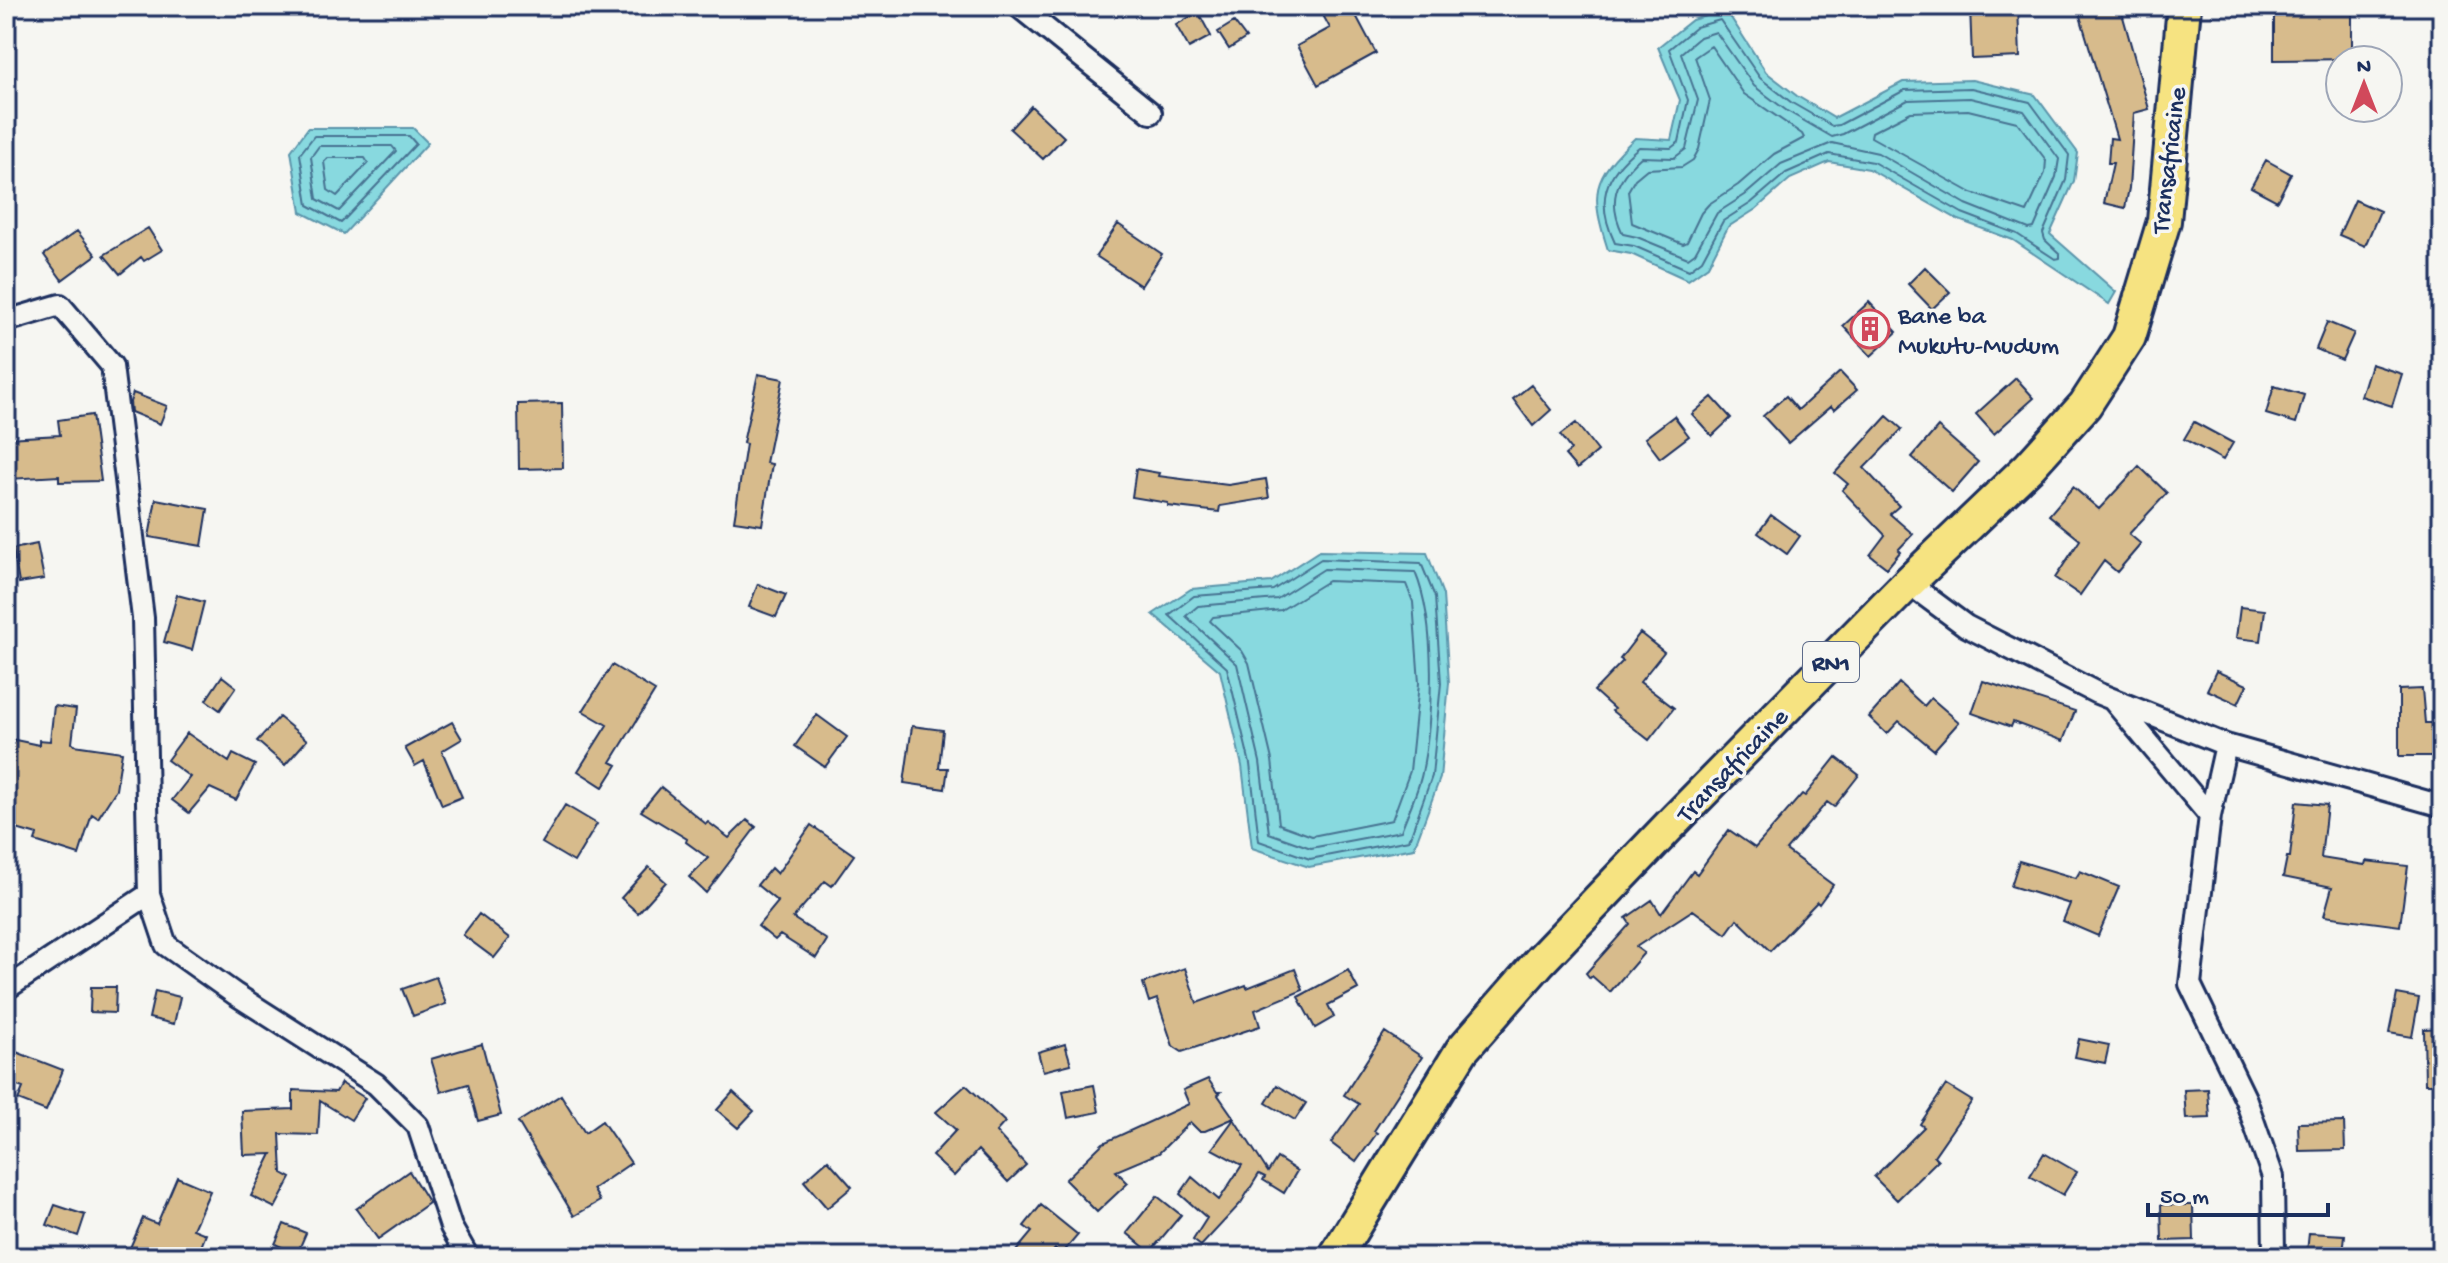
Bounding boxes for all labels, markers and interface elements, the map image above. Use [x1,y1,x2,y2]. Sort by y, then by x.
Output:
north arrow [2324,44,2404,124]
text: N [2357,55,2371,81]
street label: Transafricaine [2147,85,2196,238]
place label: Bane ba Mukutu-Mudum [1897,303,2059,364]
building icon: Bane ba Mukutu-Mudum [1849,308,1891,350]
road number: RN1 [1803,642,1859,682]
street label: Transafricaine [1670,703,1797,832]
scale bar [2148,1167,2328,1217]
text: 50 m [2160,1184,2209,1213]

